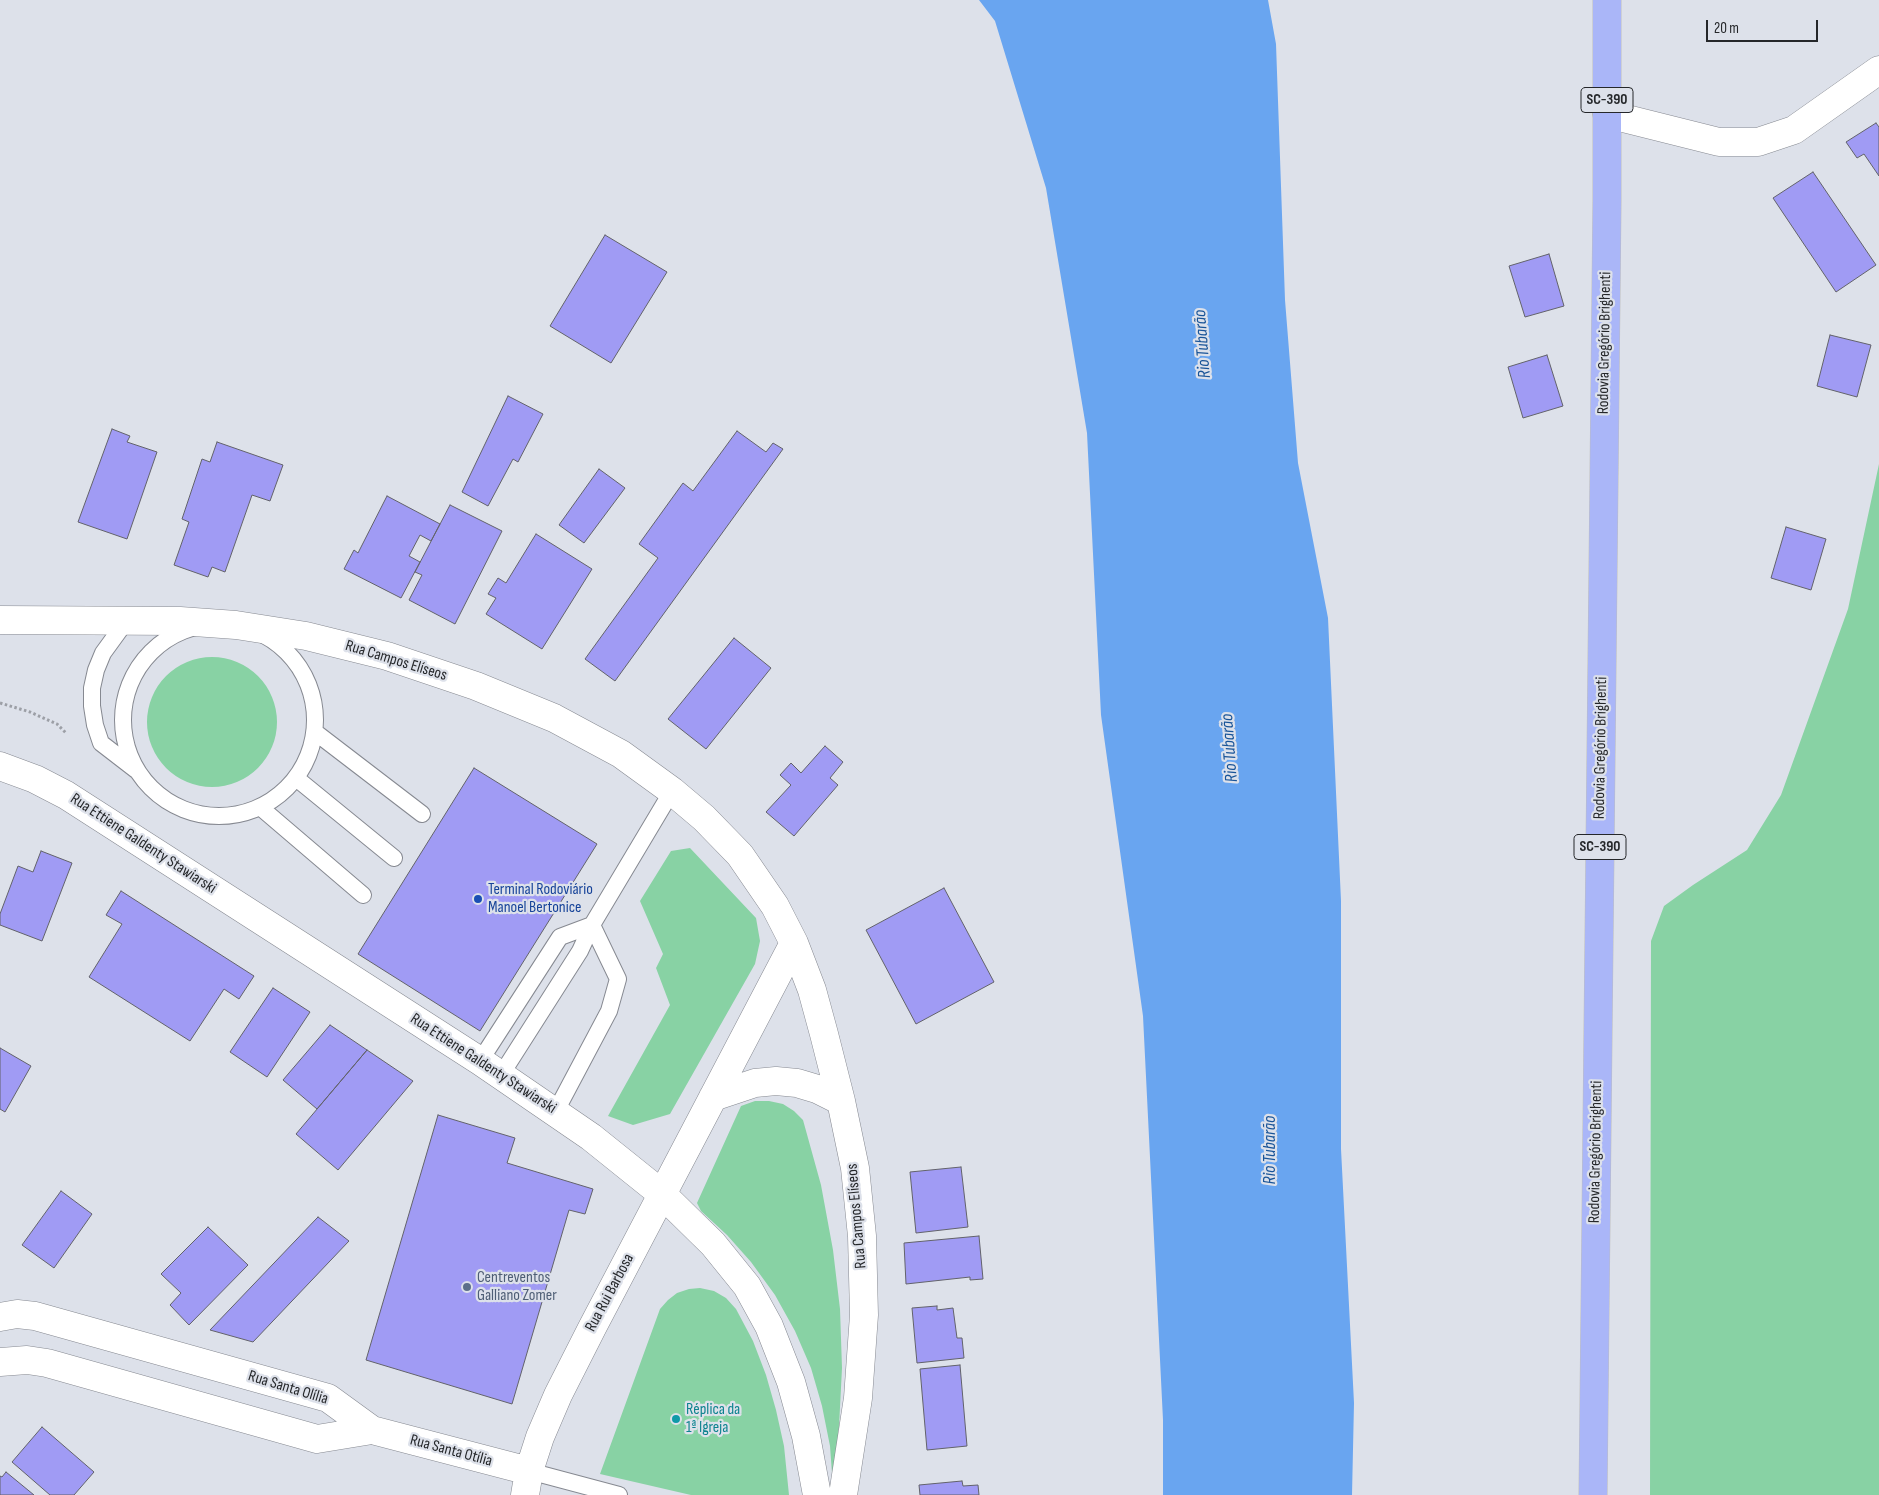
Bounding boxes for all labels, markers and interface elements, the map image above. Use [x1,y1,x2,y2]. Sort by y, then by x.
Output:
scale bar [1709,10,1822,42]
text: 20 m [1714,19,1739,38]
road number: SC-390 [1581,88,1633,112]
street label: Rodovia Gregório Brighenti [1594,272,1616,414]
water label: Rio Tubarão [1190,309,1216,379]
street label: Rua Campos Elíseos [343,636,449,686]
street label: Rodovia Gregório Brighenti [1590,677,1612,819]
water label: Rio Tubarão [1217,713,1243,783]
street label: Rua Ettiene Galdenty Stawiarski [66,790,220,898]
road number: SC-390 [1574,834,1626,860]
place label: Terminal Rodoviário Manoel Bertonice [488,880,593,918]
marker: Terminal Rodoviário Manoel Bertonice [472,893,484,905]
street label: Rua Ettiene Galdenty Stawiarski [406,1010,560,1118]
street label: Rodovia Gregório Brighenti [1585,1081,1607,1223]
water label: Rio Tubarão [1259,1116,1281,1184]
street label: Rua Campos Elíseos [843,1163,871,1269]
street label: Rua Rui Barbosa [581,1251,639,1335]
place label: Centreventos Galliano Zomer [477,1268,557,1306]
marker: Centreventos Galliano Zomer [461,1281,473,1293]
street label: Rua Santa Olília [246,1367,330,1409]
place label: Réplica da 1ª Igreja [686,1400,740,1438]
marker: Réplica da 1ª Igreja [670,1413,682,1425]
street label: Rua Santa Otília [408,1431,494,1471]

